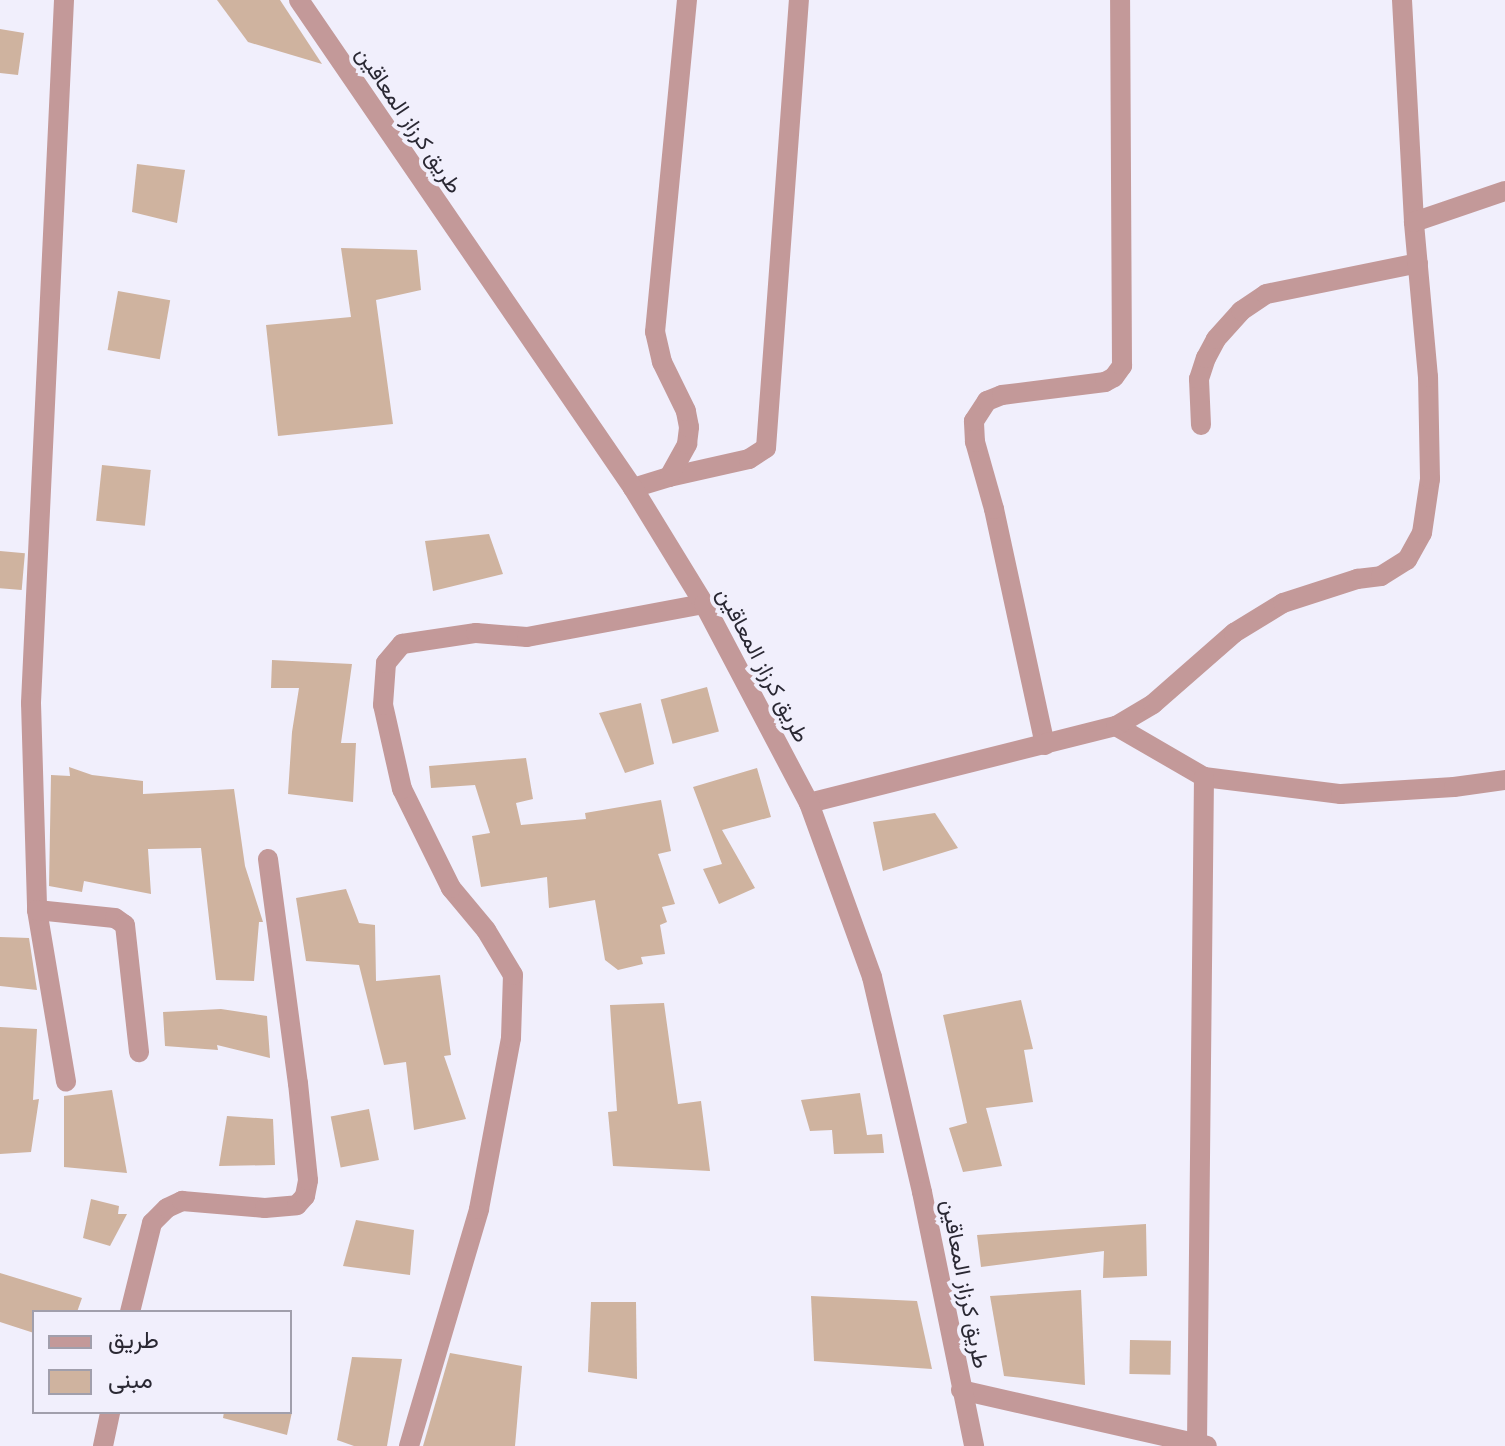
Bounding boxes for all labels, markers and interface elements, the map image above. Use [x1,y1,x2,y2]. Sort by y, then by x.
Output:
street label: طريق كرزاز المعاقين [350,42,468,198]
street label: طريق كرزاز المعاقين [711,583,815,747]
street label: طريق كرزاز المعاقين [936,1197,994,1371]
legend [32,1310,292,1414]
text: طريق [108,1325,159,1354]
text: مبنى [108,1365,153,1394]

